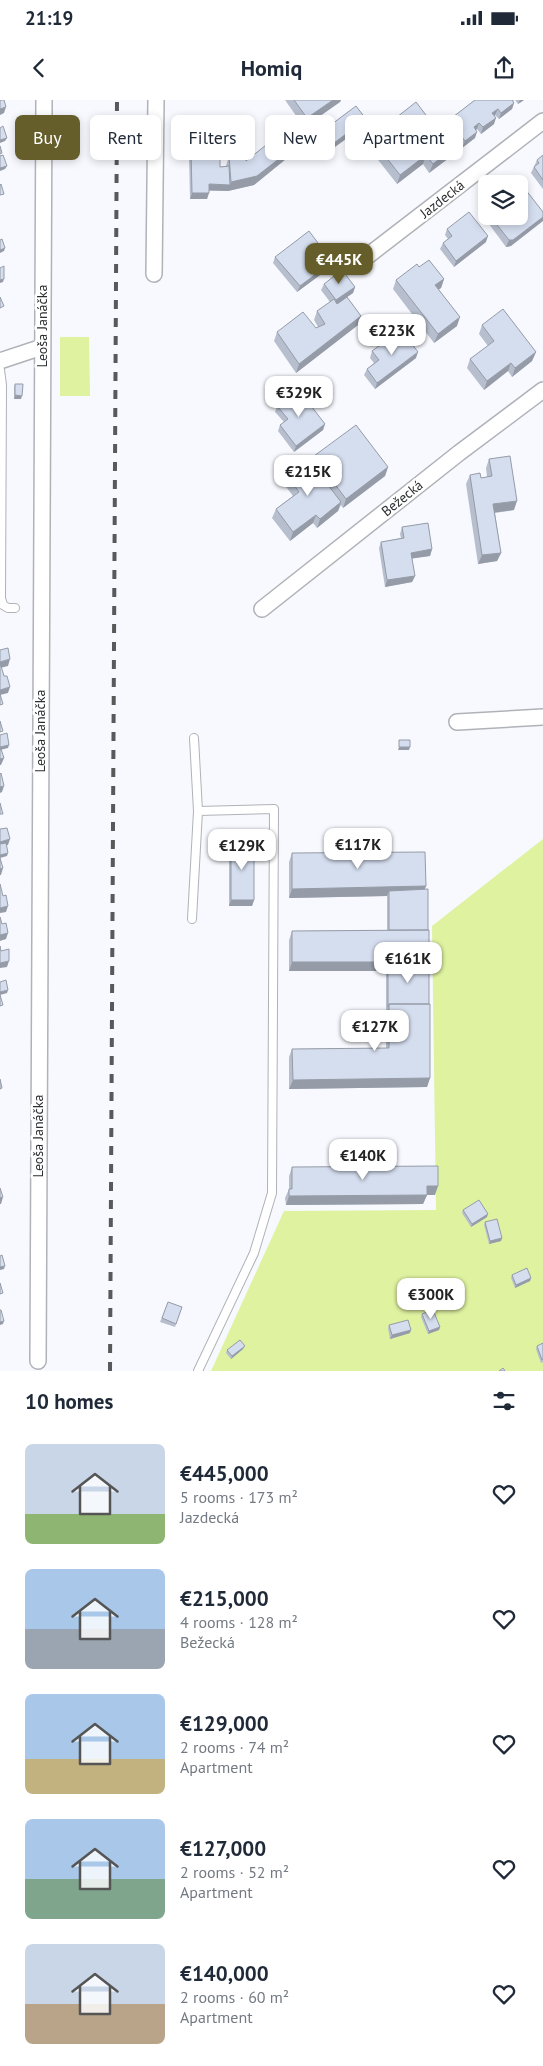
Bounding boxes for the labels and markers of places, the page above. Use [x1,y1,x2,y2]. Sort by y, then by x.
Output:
pin: €445K [304,242,374,285]
pin: €223K [357,314,427,356]
pin: €329K [264,376,334,418]
pin: €215K [273,454,343,497]
pin: €129K [207,828,277,871]
pin: €117K [323,828,393,870]
pin: €161K [373,942,443,984]
pin: €127K [340,1010,410,1052]
pin: €140K [328,1138,398,1181]
pin: €300K [396,1278,466,1320]

